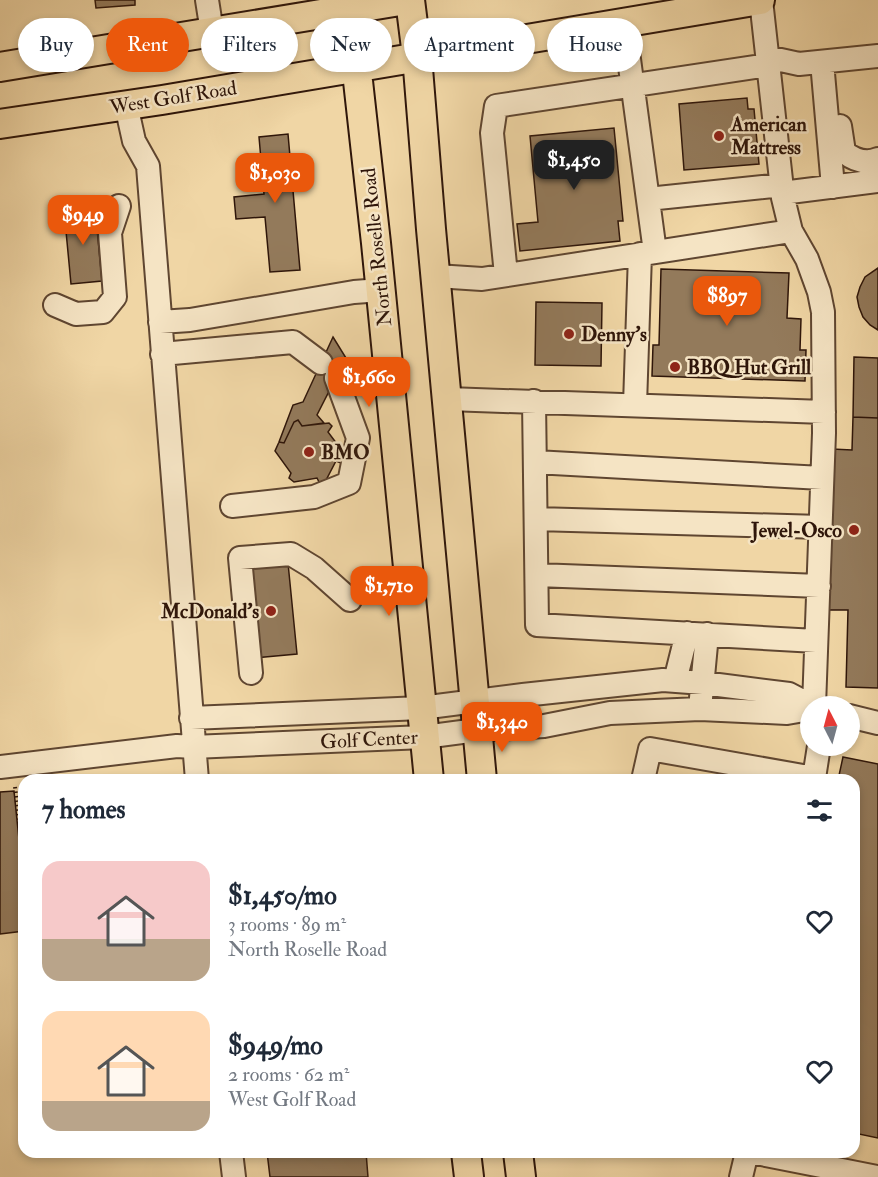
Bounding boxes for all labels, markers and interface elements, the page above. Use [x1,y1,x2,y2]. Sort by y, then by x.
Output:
chip: Buy [18,18,94,72]
chip: Rent [106,18,189,72]
chip: Filters [201,18,298,72]
chip: New [310,18,392,72]
chip: Apartment [404,18,535,72]
chip: House [547,18,643,72]
street label: West Golf Road [107,75,239,120]
place label: American Mattress [730,112,807,160]
marker: American Mattress [712,129,726,143]
pin: $1,450 [525,140,623,191]
text: $1,450 [547,147,601,172]
pin: $1,030 [226,153,324,204]
text: $1,030 [249,160,301,185]
street label: North Roselle Road [356,166,397,327]
pin: $949 [47,195,119,246]
text: $949 [62,202,104,227]
pin: $897 [691,276,763,327]
text: $897 [707,283,747,308]
place label: Denny's [581,322,647,348]
marker: Denny's [562,327,576,341]
place label: BBQ Hut Grill [687,355,812,380]
pin: $1,660 [320,357,418,408]
marker: BBQ Hut Grill [668,360,682,374]
text: $1,660 [342,364,396,389]
place label: BMO [321,440,370,465]
marker: BMO [302,445,316,459]
place label: Jewel-Osco [750,518,842,543]
marker: Jewel-Osco [847,523,861,537]
pin: $1,710 [340,566,438,617]
text: $1,710 [365,573,413,598]
place label: McDonald's [160,599,259,624]
marker: McDonald's [264,604,278,618]
north arrow [800,696,860,756]
map controls [800,696,860,756]
pin: $1,340 [453,702,551,753]
text: $1,340 [476,709,528,734]
street label: Golf Center [320,724,419,755]
text: 7 homes [42,794,125,826]
icon: filters [803,794,836,827]
text: $1,450/mo [228,880,337,912]
icon: home [90,885,162,957]
icon: heart [803,905,836,938]
text: 3 rooms · 89 m² [228,912,346,937]
text: North Roselle Road [228,937,387,962]
text: $949/mo [228,1030,323,1062]
icon: home [90,1035,162,1107]
icon: heart [803,1055,836,1088]
text: 2 rooms · 62 m² [228,1062,349,1087]
text: West Golf Road [228,1087,356,1112]

